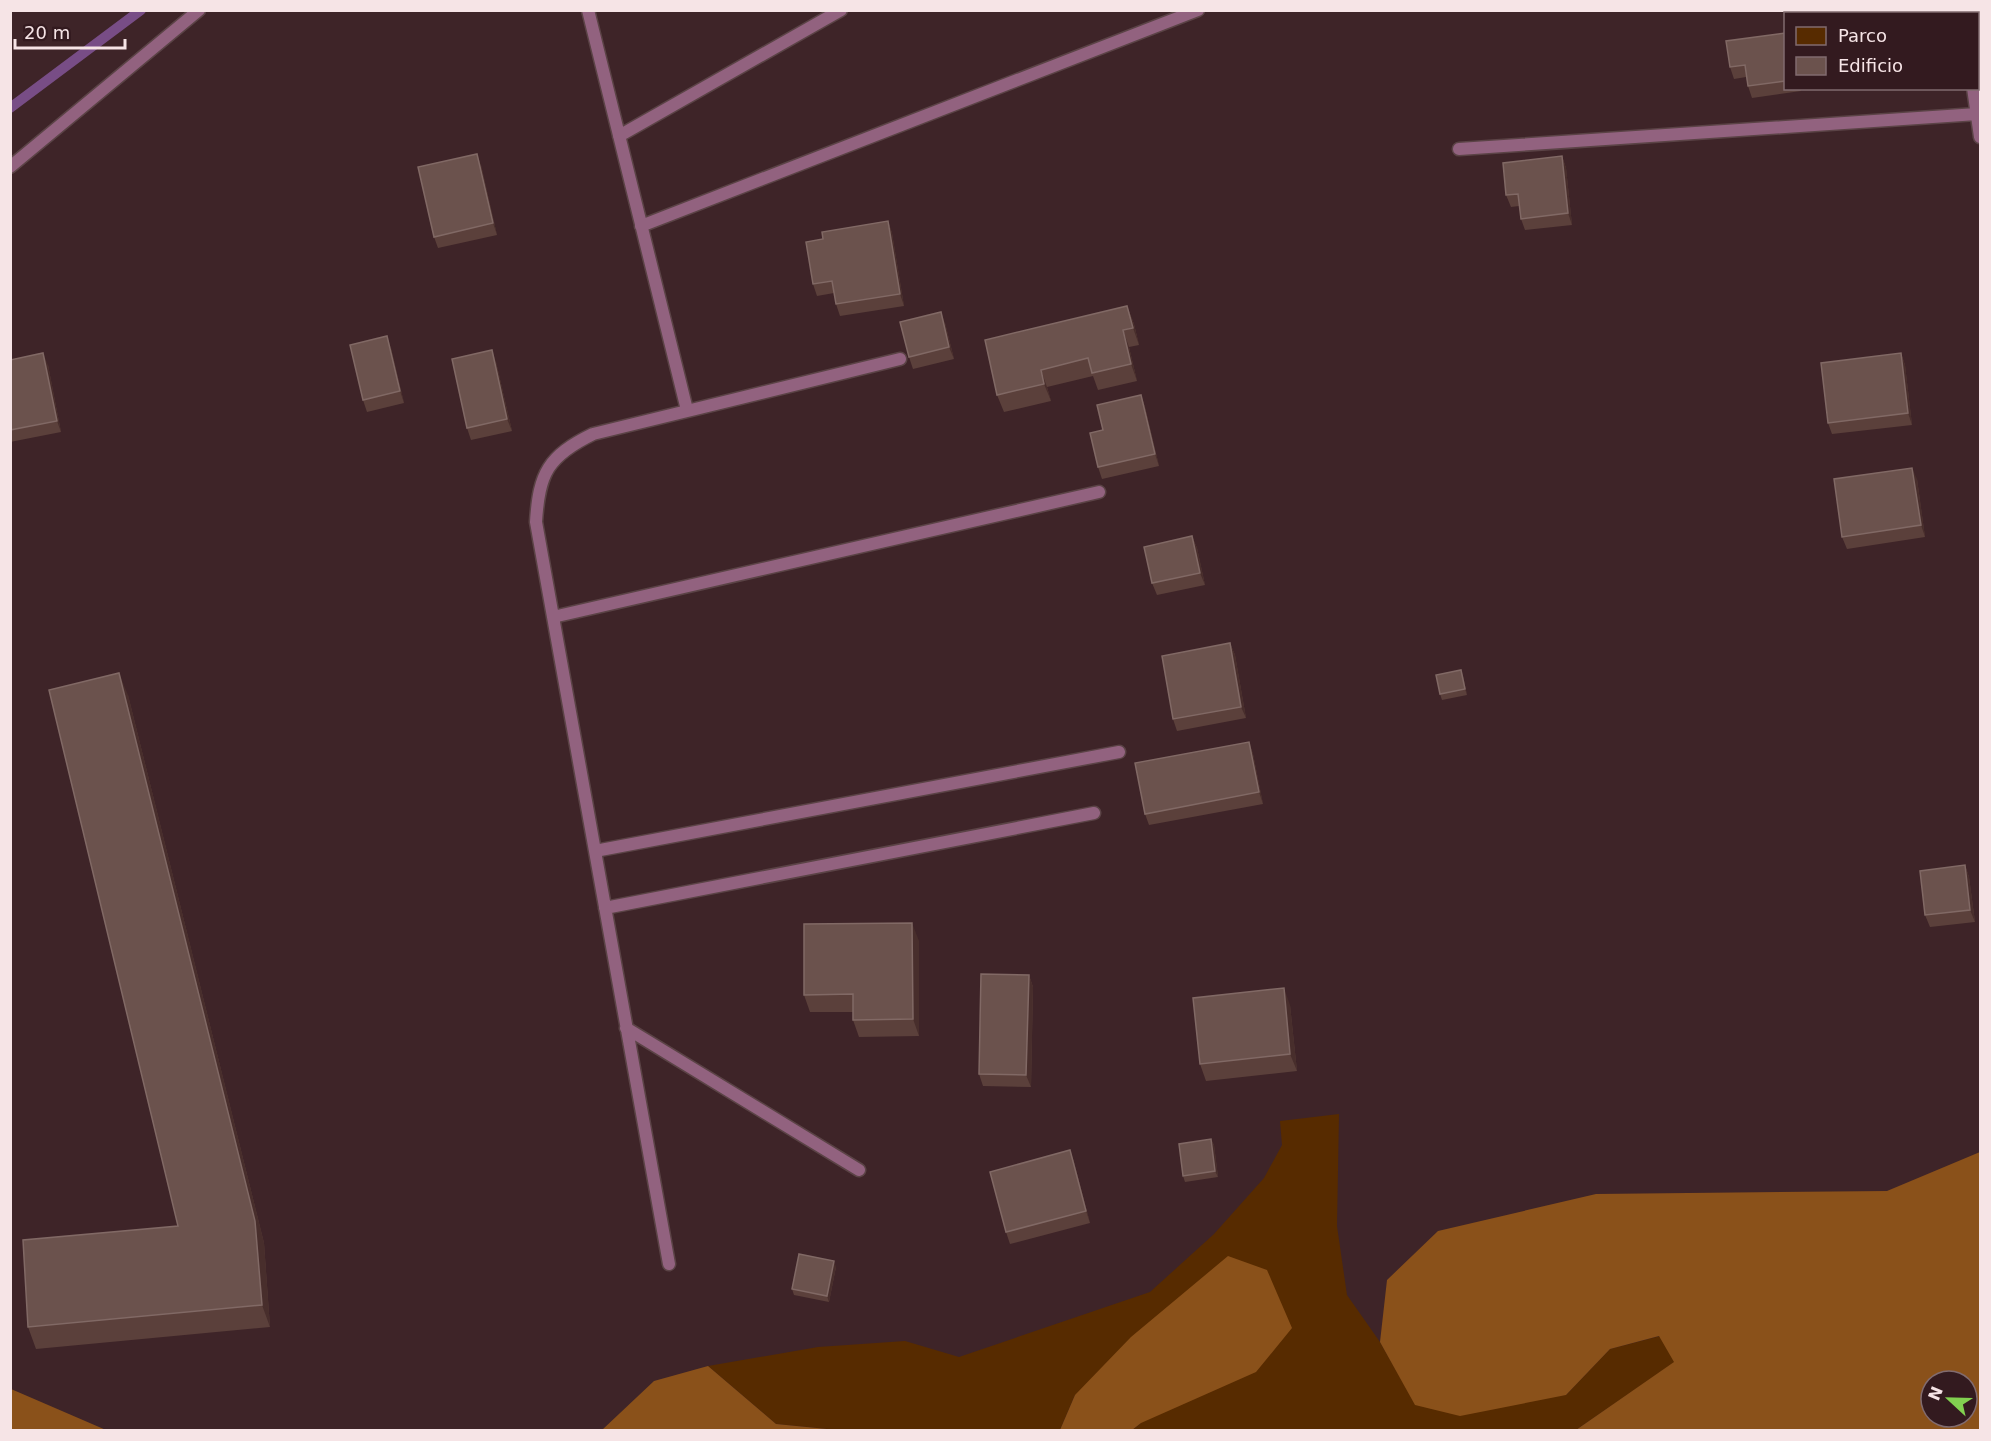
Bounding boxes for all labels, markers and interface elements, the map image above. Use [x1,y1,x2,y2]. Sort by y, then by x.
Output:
scale bar [15,12,124,50]
legend [1784,12,1979,90]
text: 20 m [24,22,70,43]
text: Parco [1838,25,1887,46]
text: Edificio [1838,55,1903,76]
north arrow [1919,1369,1979,1429]
text: N [1924,1384,1947,1403]

